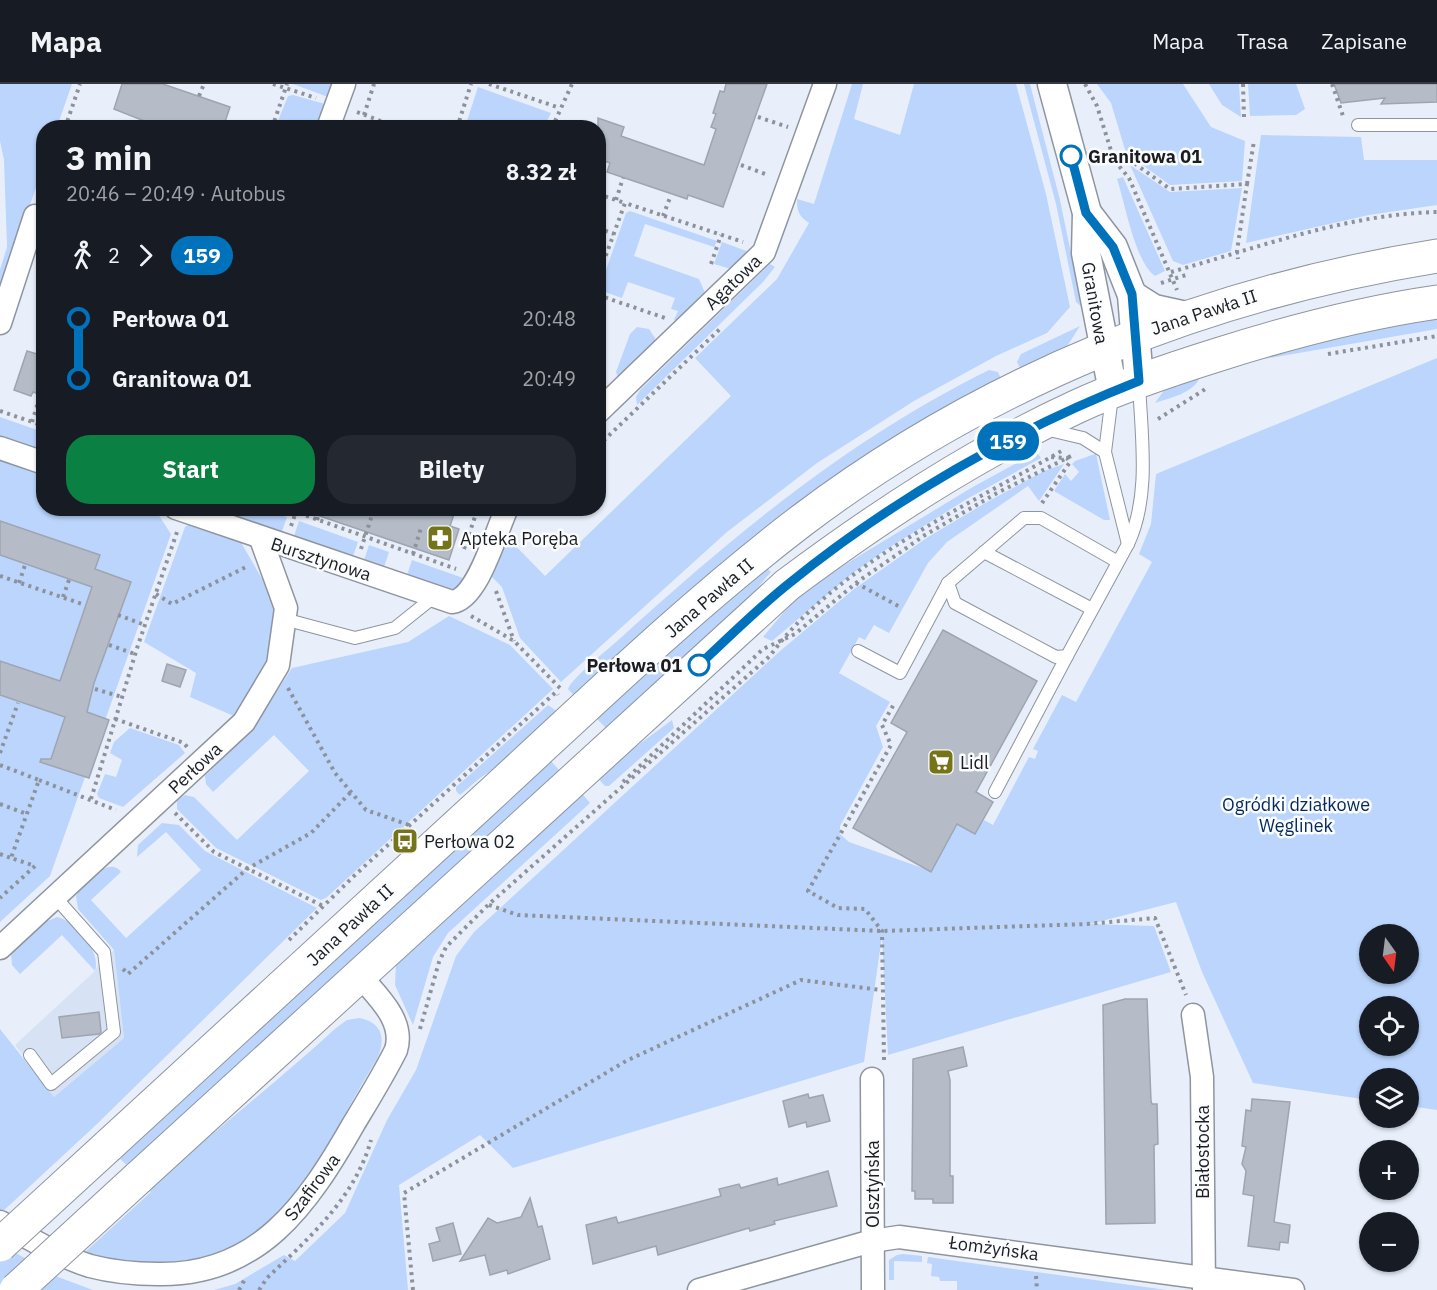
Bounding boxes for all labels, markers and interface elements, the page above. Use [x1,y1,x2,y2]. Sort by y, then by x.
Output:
text: Mapa [30,23,102,60]
text: Mapa [1152,27,1204,55]
text: Trasa [1237,27,1288,55]
text: Zapisane [1321,27,1407,55]
text: 3 min [66,136,152,179]
marker: Granitowa 01 [1060,145,1082,167]
place label: Granitowa 01 [1088,145,1202,168]
text: 8.32 zł [506,157,576,186]
text: 20:46 – 20:49 · Autobus [66,180,286,207]
icon: walk [66,239,99,272]
icon: forward [129,239,162,272]
text: 159 [183,241,221,269]
text: 2 [108,242,120,269]
street label: Agatowa [700,249,766,315]
street label: Granitowa [1076,260,1114,346]
street label: Jana Pawła II [1148,284,1260,340]
text: Perłowa 01 [112,304,229,333]
text: 20:48 [522,305,576,332]
text: Granitowa 01 [112,364,251,393]
text: 20:49 [522,365,576,392]
line badge: 159 [974,422,1042,460]
text: 159 [989,427,1027,455]
button: Start [66,435,315,504]
button: Bilety [327,435,576,504]
pharmacy icon: Apteka Poręba [425,523,455,553]
place label: Apteka Poręba [460,527,579,550]
street label: Bursztynowa [268,532,375,586]
street label: Jana Pawła II [660,553,758,643]
place label: Perłowa 01 [587,654,682,677]
marker: Perłowa 01 [688,654,710,676]
street label: Perłowa [163,737,227,799]
supermarket icon: Lidl [926,747,956,777]
place label: Lidl [960,751,989,774]
park label: Ogródki działkowe Węglinek [1222,793,1370,837]
bus stop icon: Perłowa 02 [390,826,420,856]
place label: Perłowa 02 [424,830,515,853]
street label: Jana Pawła II [302,879,398,971]
north arrow [1359,924,1419,984]
map controls [1359,924,1419,1272]
button: locate [1359,996,1419,1056]
button: layers [1359,1068,1419,1128]
street label: Białostocka [1191,1105,1214,1199]
street label: Olsztyńska [861,1140,884,1228]
button: + [1359,1140,1419,1200]
street label: Szafirowa [279,1148,345,1225]
button: − [1359,1212,1419,1272]
street label: Łomżyńska [947,1230,1041,1266]

